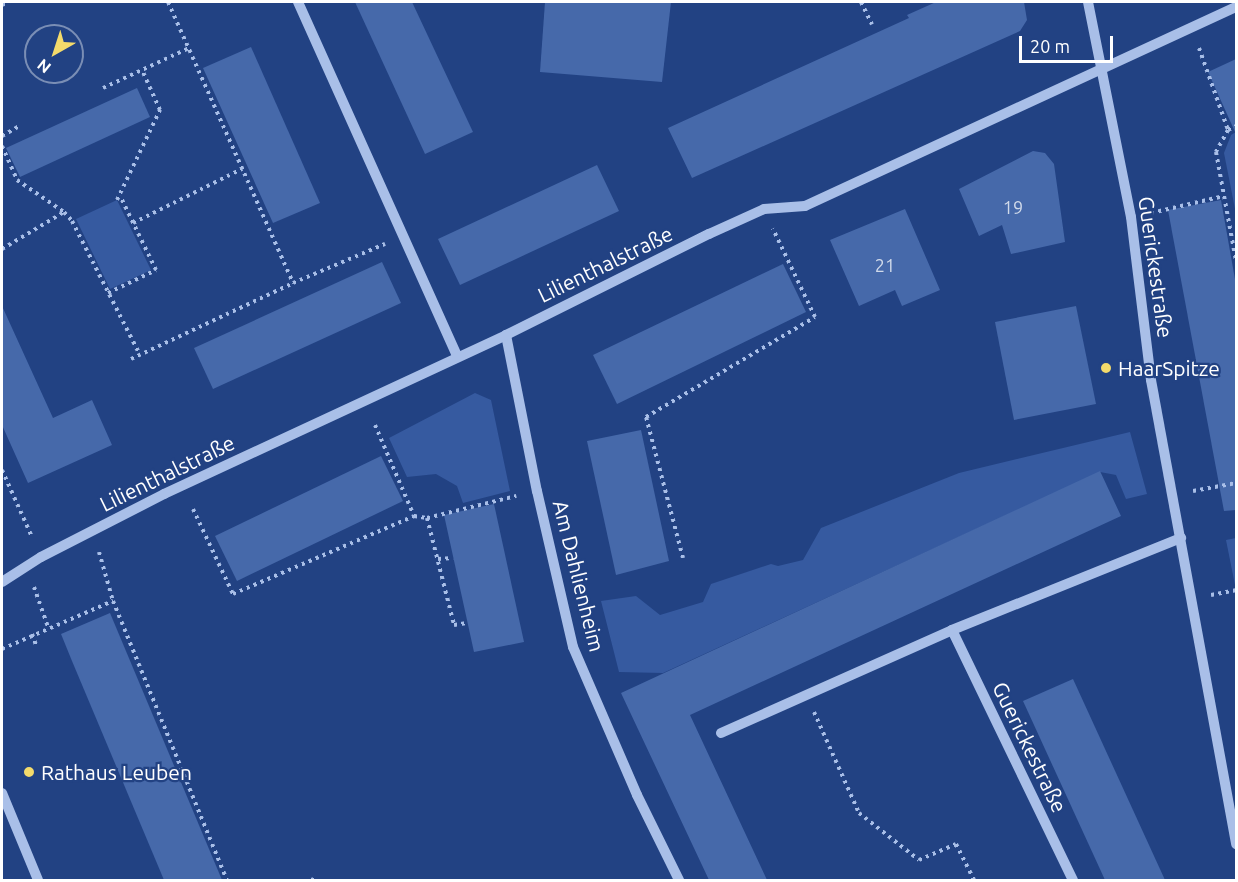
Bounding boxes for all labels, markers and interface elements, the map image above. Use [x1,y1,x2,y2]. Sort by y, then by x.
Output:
north arrow [24,24,84,84]
scale bar [1022,24,1116,62]
text: 20 m [1030,36,1070,56]
text: N [34,56,54,77]
street label: Guerickestraße [1134,195,1178,339]
house number: 19 [1003,196,1023,218]
street label: Lilienthalstraße [533,220,677,308]
house number: 21 [875,254,895,276]
place label: HaarSpitze [1118,355,1220,381]
marker: HaarSpitze [1099,361,1113,375]
street label: Lilienthalstraße [95,429,239,517]
street label: Am Dahlienheim [548,498,610,654]
street label: Guerickestraße [987,677,1073,817]
place label: Rathaus Leuben [41,759,192,785]
marker: Rathaus Leuben [22,765,36,779]

